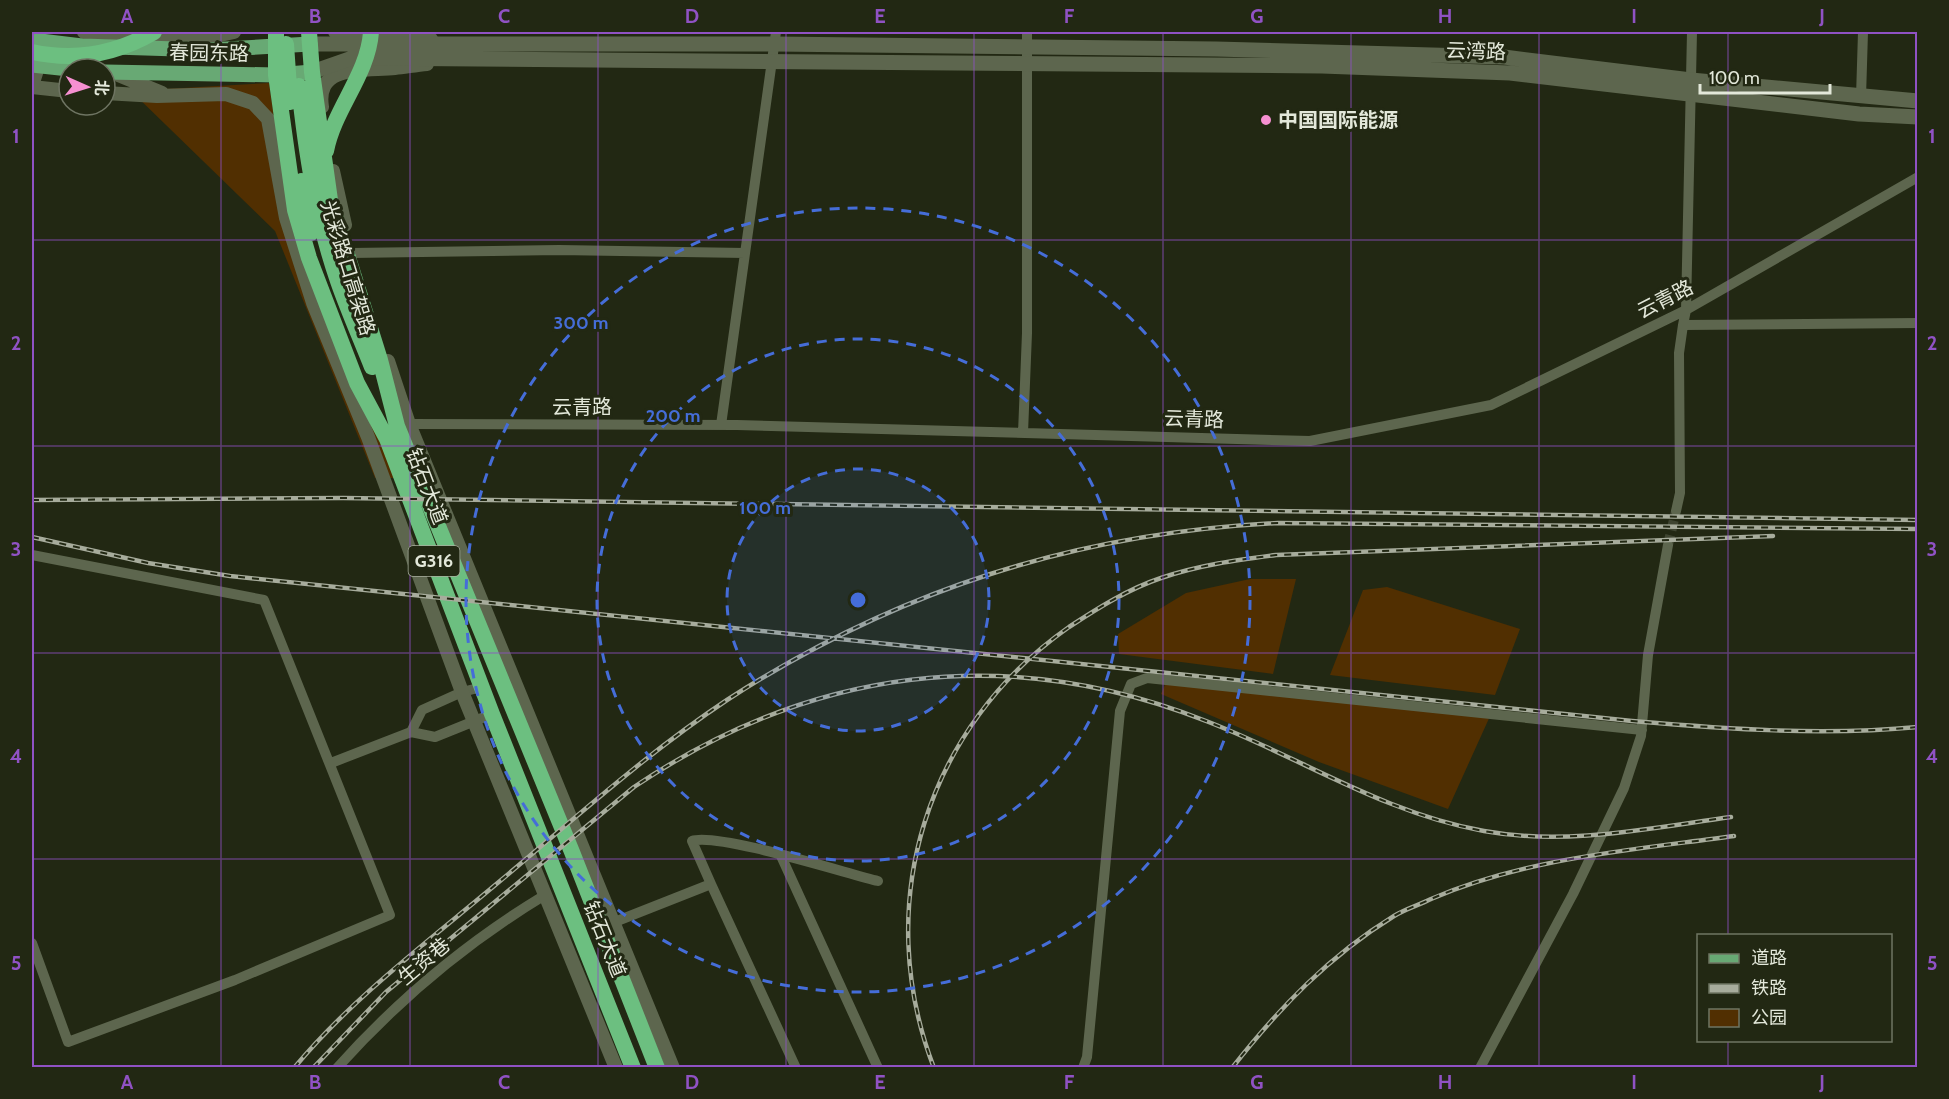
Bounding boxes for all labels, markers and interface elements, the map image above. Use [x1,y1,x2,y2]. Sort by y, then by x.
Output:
text: A [121,4,134,28]
text: B [309,4,321,28]
text: C [498,4,510,28]
text: D [685,4,699,28]
text: E [874,4,886,28]
text: F [1064,4,1075,28]
text: G [1250,4,1264,28]
text: H [1438,4,1452,28]
text: I [1631,4,1637,28]
text: J [1818,4,1825,28]
street label: 云湾路 [1446,38,1506,64]
street label: 春园东路 [169,40,249,66]
north arrow [57,57,117,117]
scale bar [1700,57,1830,95]
text: 100 m [1709,67,1760,89]
text: 北 [92,79,111,96]
place label: 中国国际能源 [1278,108,1398,132]
marker: 中国国际能源 [1259,113,1273,127]
text: 1 [12,124,20,148]
text: 1 [1928,124,1936,148]
street label: 光彩路口高架路 [316,198,380,338]
street label: 云青路 [1633,275,1697,323]
text: 300 m [554,312,608,334]
text: 2 [11,331,21,355]
text: 2 [1927,331,1937,355]
street label: 云青路 [552,395,612,419]
text: 200 m [646,405,700,427]
street label: 云青路 [1164,406,1224,432]
street label: 钻石大道 [401,444,453,528]
text: 100 m [739,497,791,519]
text: 3 [11,537,21,561]
text: 3 [1927,537,1937,561]
road number: G316 [408,546,460,576]
centre of rings [848,590,868,610]
text: 4 [10,744,22,768]
text: 4 [1926,744,1938,768]
street label: 钻石大道 [579,897,631,981]
street label: 生资巷 [393,933,455,989]
legend [1697,934,1892,1042]
text: 道路 [1751,947,1787,969]
text: 5 [11,951,21,975]
text: 5 [1927,951,1937,975]
text: 铁路 [1751,977,1787,999]
text: 公园 [1751,1007,1787,1029]
text: A [121,1070,134,1094]
text: B [309,1070,321,1094]
text: C [498,1070,510,1094]
text: D [685,1070,699,1094]
text: E [874,1070,886,1094]
text: F [1064,1070,1075,1094]
text: G [1250,1070,1264,1094]
text: H [1438,1070,1452,1094]
text: I [1631,1070,1637,1094]
text: J [1818,1070,1825,1094]

